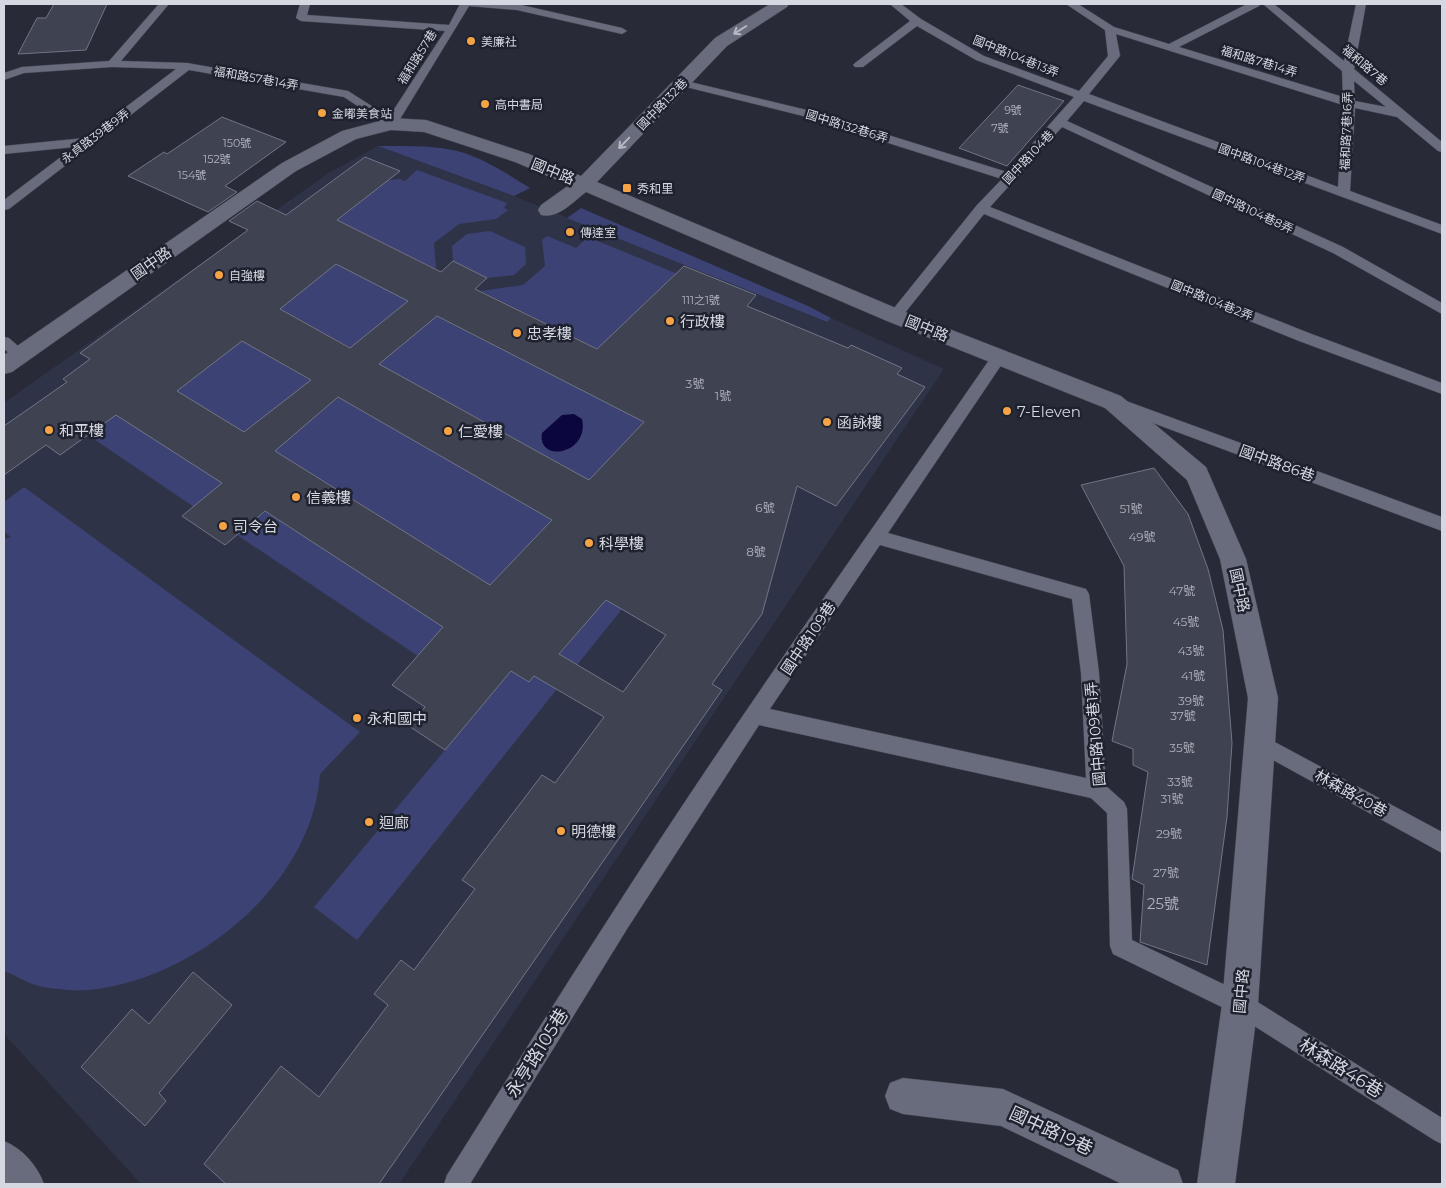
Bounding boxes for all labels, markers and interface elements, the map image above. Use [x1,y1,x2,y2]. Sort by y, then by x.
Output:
one-way arrow [733,25,747,35]
street label: 福和路57巷 [394,27,440,87]
street label: 國中路104巷13弄 [971,32,1061,80]
place label: 美廉社 [481,34,517,49]
marker: 美廉社 [465,35,477,47]
street label: 福和路7巷14弄 [1219,42,1299,80]
street label: 福和路7巷 [1339,42,1391,88]
street label: 福和路57巷14弄 [212,63,300,93]
street label: 國中路132巷 [634,75,690,133]
street label: 福和路7巷16弄 [1337,91,1355,171]
place label: 高中書局 [495,97,543,112]
marker: 高中書局 [479,98,491,110]
house number: 9號 [1004,103,1022,117]
street label: 永貞路39巷9弄 [58,106,132,166]
place label: 金嘟美食站 [332,106,392,121]
street label: 國中路132巷6弄 [804,106,890,146]
marker: 金嘟美食站 [316,107,328,119]
house number: 7號 [991,121,1009,135]
street label: 國中路104巷 [999,127,1057,187]
house number: 150號 [223,136,251,150]
one-way arrow [618,137,630,149]
street label: 國中路104巷12弄 [1217,140,1307,186]
house number: 152號 [203,152,231,166]
street label: 國中路 [529,154,577,188]
house number: 154號 [178,168,206,182]
place label: 秀和里 [637,181,673,196]
marker: 秀和里 [621,182,633,194]
street label: 國中路104巷8弄 [1210,186,1296,236]
place label: 傳達室 [580,225,616,240]
marker: 傳達室 [564,226,576,238]
street label: 國中路 [127,242,175,284]
place label: 自強樓 [229,268,265,283]
marker: 自強樓 [213,269,225,281]
street label: 國中路104巷2弄 [1169,277,1255,323]
house number: 111之1號 [682,293,720,307]
street label: 國中路 [903,311,951,345]
place label: 行政樓 [680,312,725,331]
marker: 行政樓 [664,315,676,327]
place label: 忠孝樓 [527,324,572,343]
marker: 忠孝樓 [511,327,523,339]
house number: 3號 [686,376,704,391]
house number: 1號 [715,388,731,403]
place label: 7-Eleven [1017,402,1081,421]
marker: 7-Eleven [1001,405,1013,417]
place label: 函詠樓 [837,413,882,432]
marker: 函詠樓 [821,416,833,428]
place label: 和平樓 [59,421,104,440]
place label: 仁愛樓 [458,422,503,441]
marker: 和平樓 [43,424,55,436]
marker: 仁愛樓 [442,425,454,437]
street label: 國中路86巷 [1237,441,1317,485]
place label: 信義樓 [306,488,351,507]
marker: 信義樓 [290,491,302,503]
house number: 6號 [755,500,775,515]
house number: 51號 [1119,501,1143,516]
place label: 司令台 [233,517,278,536]
marker: 司令台 [217,520,229,532]
house number: 49號 [1128,529,1156,544]
place label: 科學樓 [599,534,644,553]
marker: 科學樓 [583,537,595,549]
house number: 8號 [746,544,766,559]
street label: 國中路 [1226,566,1254,614]
house number: 47號 [1169,583,1195,598]
street label: 國中路109巷 [777,598,839,678]
house number: 45號 [1173,614,1199,629]
house number: 43號 [1178,643,1204,658]
house number: 41號 [1181,668,1205,683]
street label: 國中路109巷1弄 [1081,681,1109,787]
house number: 39號 [1178,693,1204,708]
house number: 37號 [1170,708,1196,723]
place label: 永和國中 [367,709,427,728]
marker: 永和國中 [351,712,363,724]
house number: 35號 [1169,740,1195,755]
street label: 林森路40巷 [1311,765,1391,821]
house number: 33號 [1167,774,1193,789]
house number: 31號 [1160,791,1184,806]
place label: 迴廊 [379,813,409,832]
marker: 迴廊 [363,816,375,828]
place label: 明德樓 [571,822,616,841]
marker: 明德樓 [555,825,567,837]
house number: 29號 [1156,826,1182,841]
house number: 27號 [1153,865,1179,880]
house number: 25號 [1147,894,1179,913]
street label: 國中路 [1230,968,1252,1014]
street label: 永亨路105巷 [501,1005,573,1101]
street label: 林森路46巷 [1295,1034,1387,1102]
street label: 國中路19巷 [1006,1102,1096,1160]

